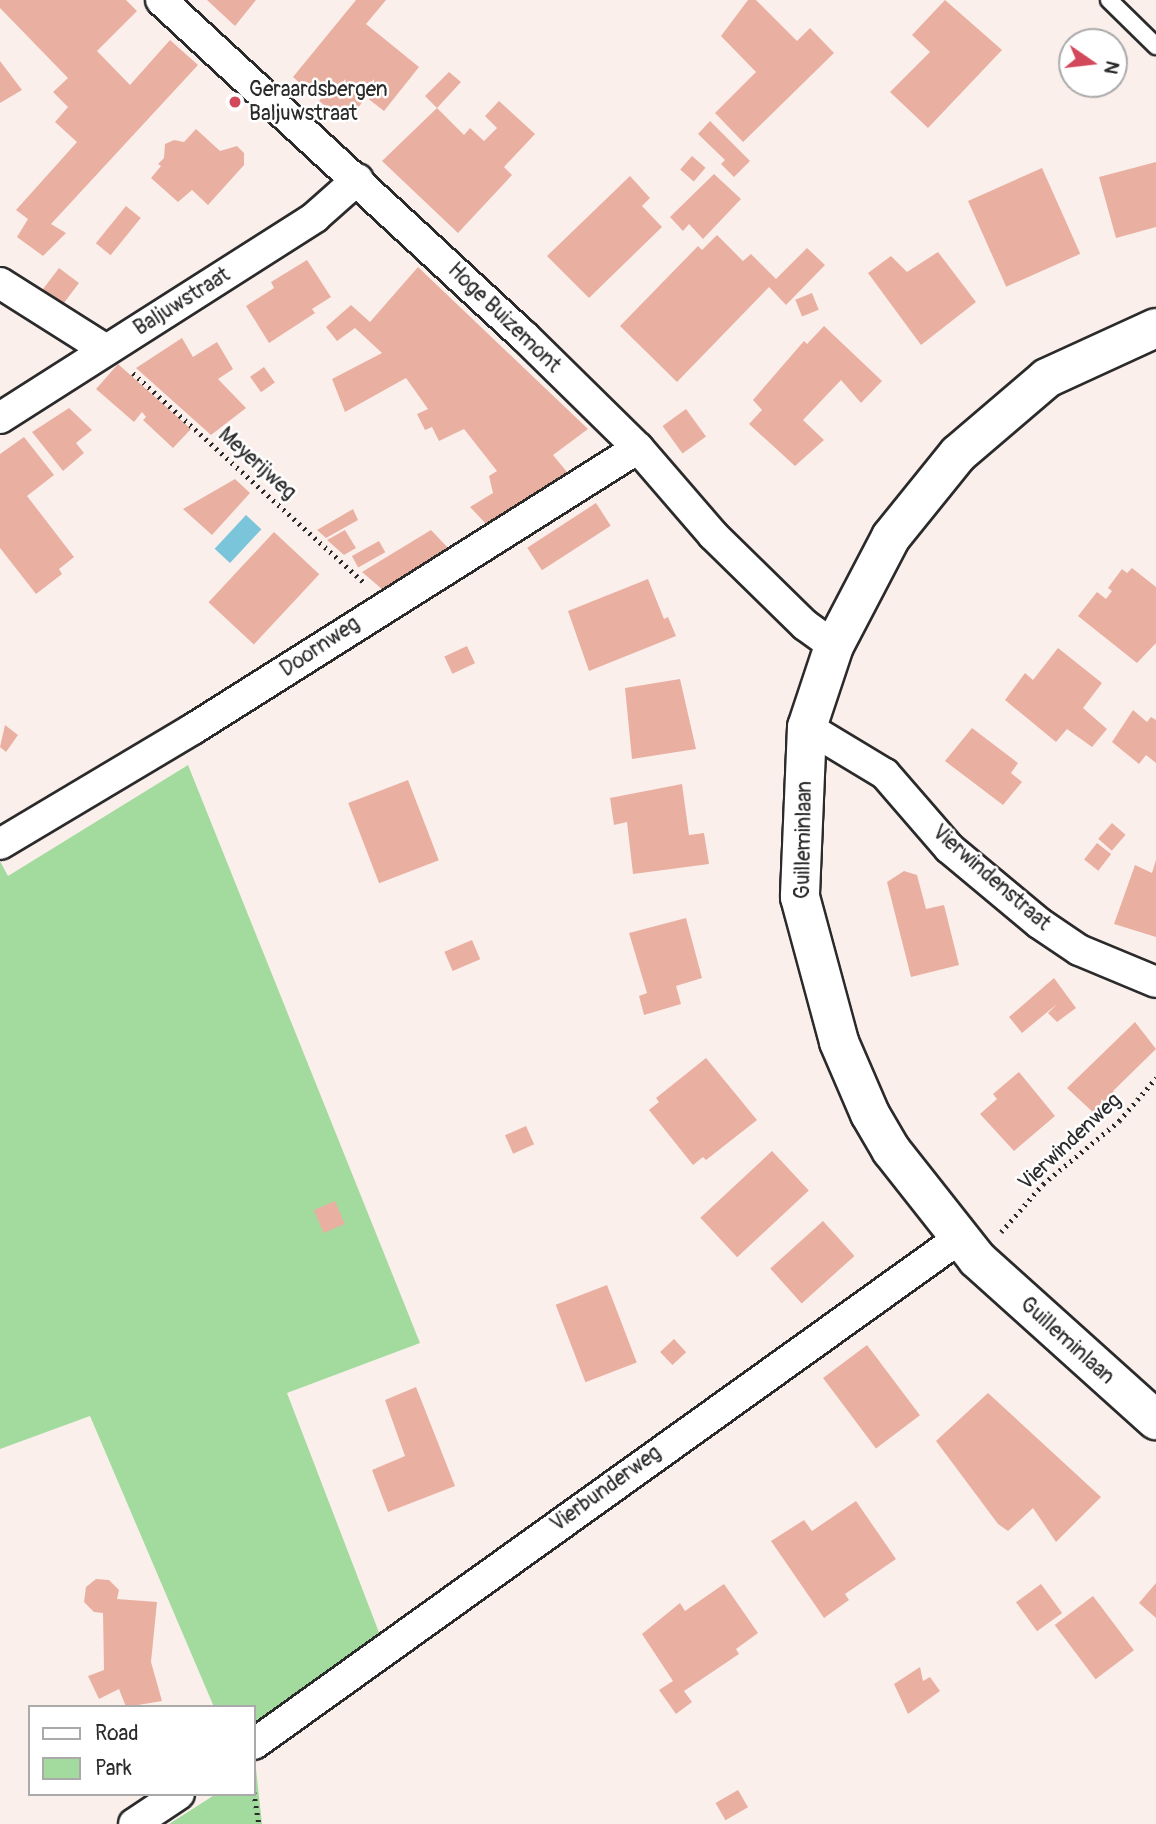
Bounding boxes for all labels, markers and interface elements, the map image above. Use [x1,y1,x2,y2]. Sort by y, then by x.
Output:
north arrow [1058,28,1128,98]
text: N [1098,58,1125,77]
place label: Geraardsbergen Baljuwstraat [249,77,388,127]
marker: Geraardsbergen Baljuwstraat [227,94,243,110]
street label: Hoge Buizemont [442,258,566,378]
street label: Baljuwstraat [129,263,235,341]
street label: Meyerijweg [213,422,301,506]
street label: Doornweg [276,611,364,683]
street label: Guilleminlaan [790,781,818,899]
street label: Vierwindenstraat [927,820,1055,936]
street label: Vierwindenweg [1013,1088,1127,1196]
street label: Guilleminlaan [1015,1292,1119,1390]
street label: Vierbunderweg [546,1440,666,1538]
legend [28,1705,256,1796]
text: Road [95,1720,139,1747]
text: Park [95,1755,132,1782]

